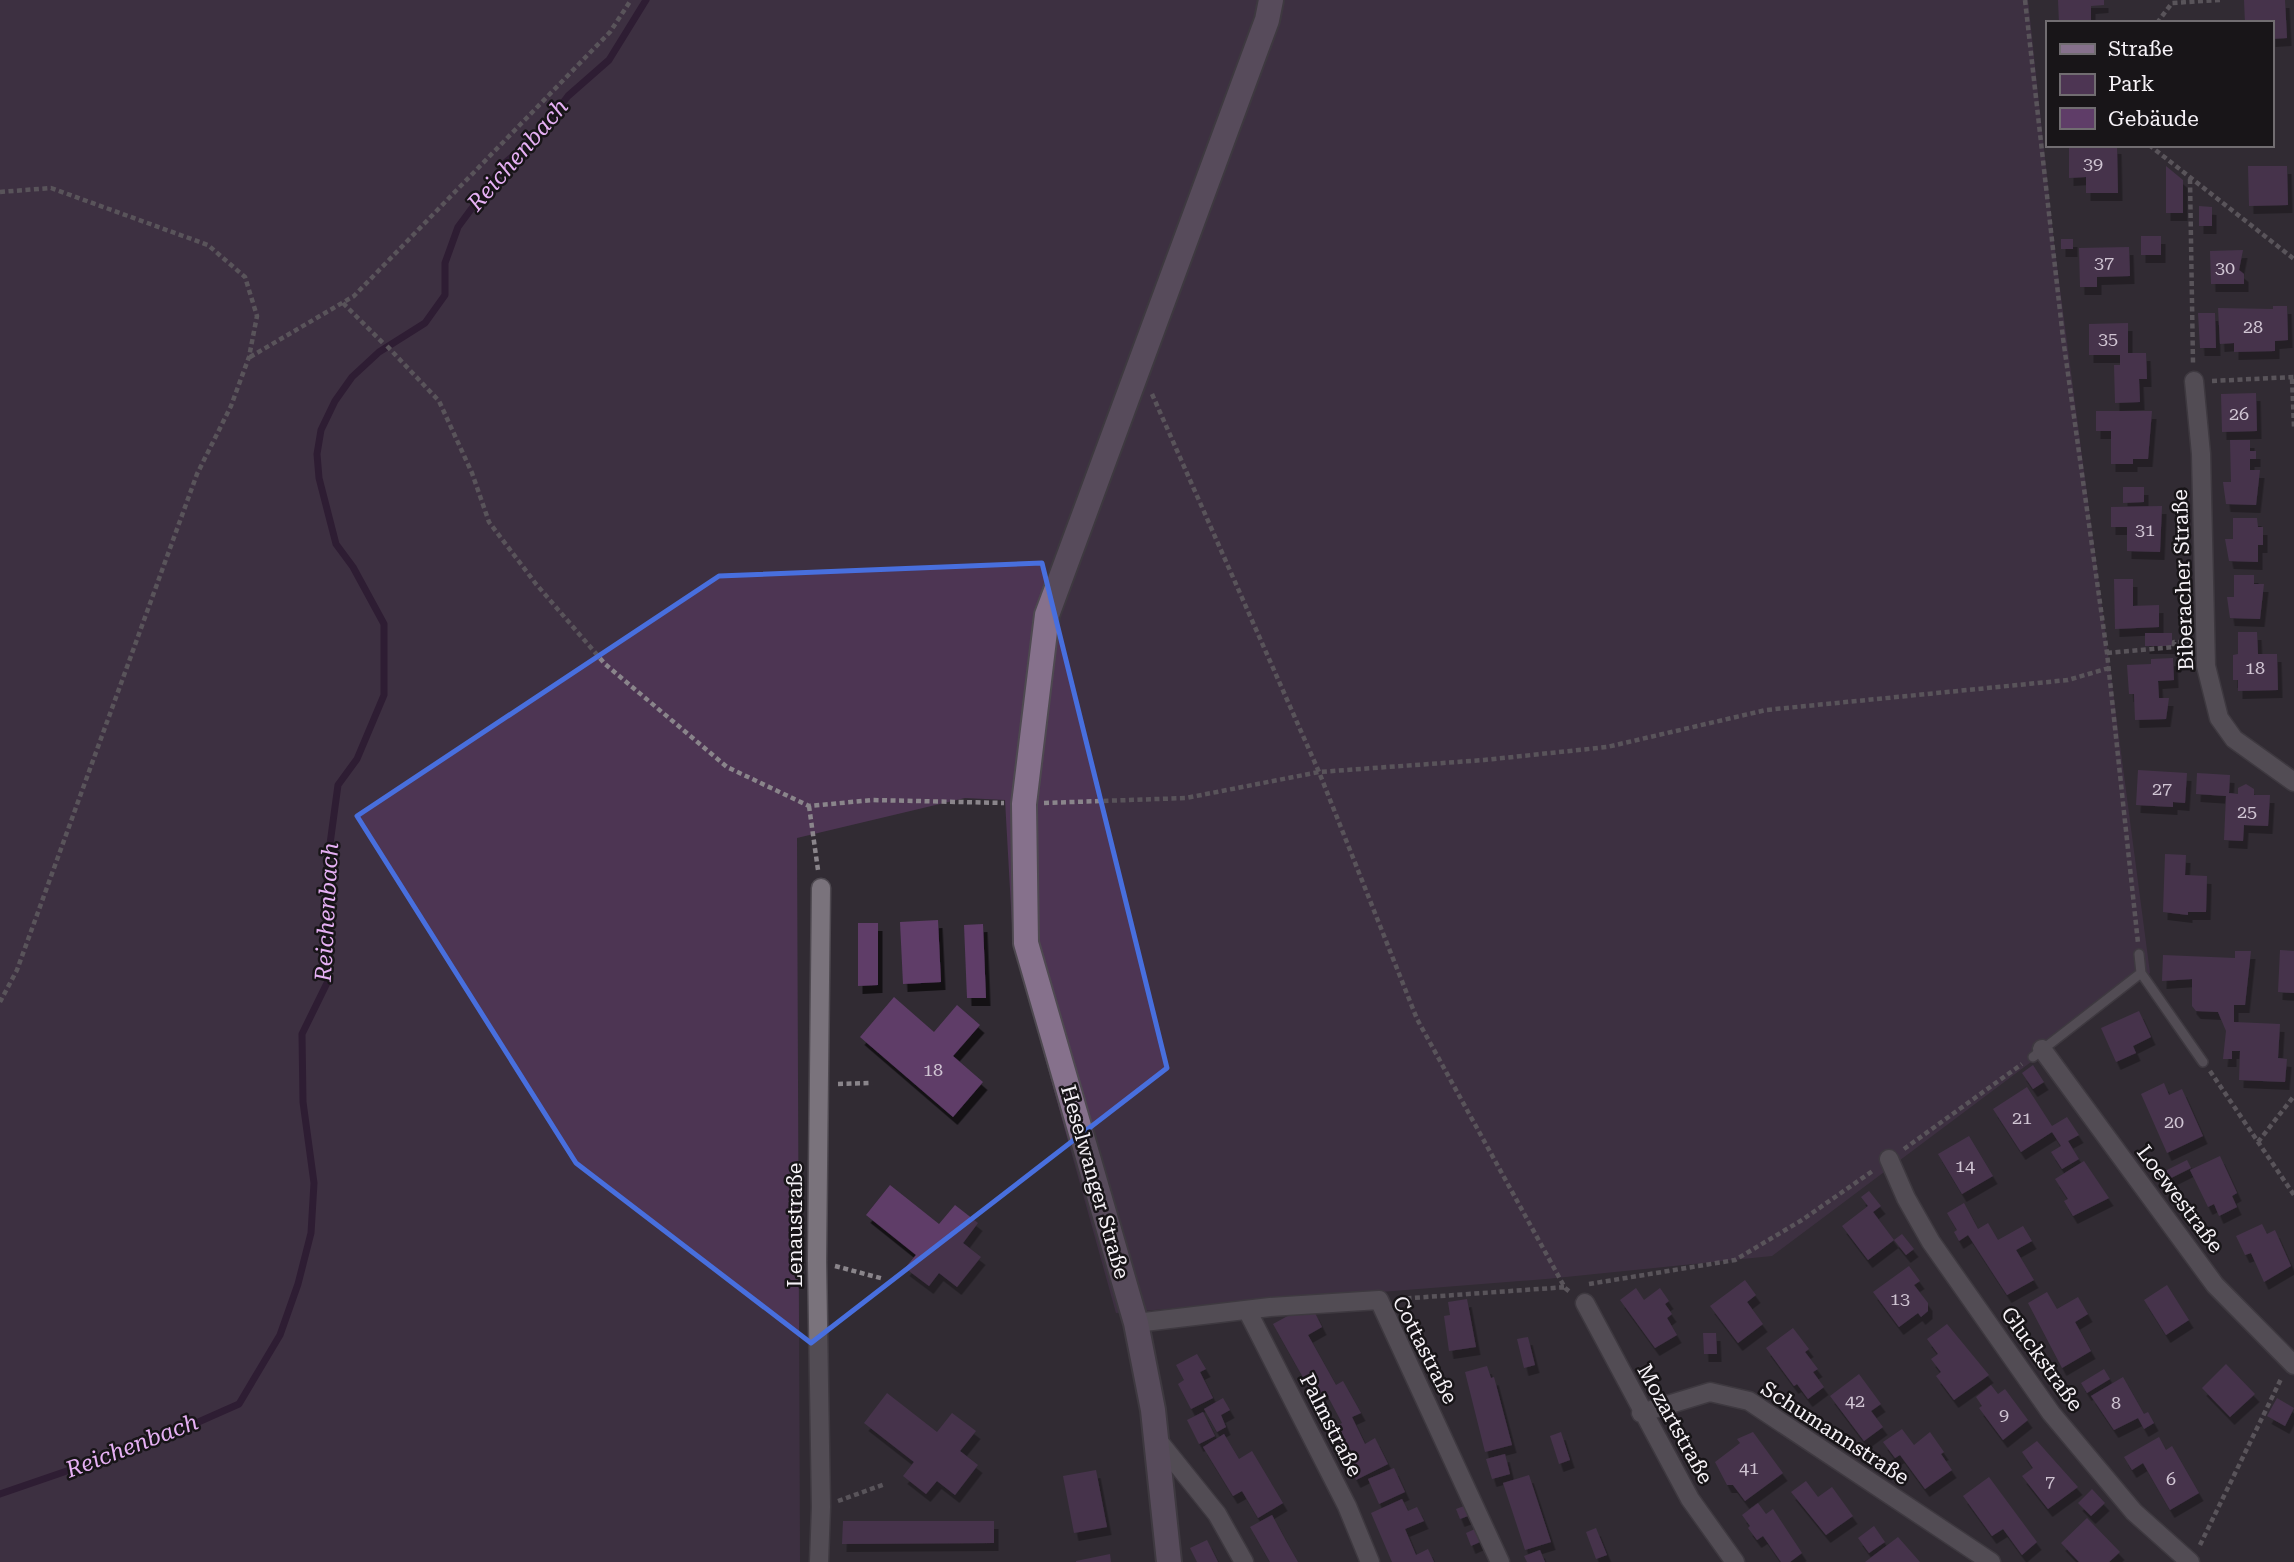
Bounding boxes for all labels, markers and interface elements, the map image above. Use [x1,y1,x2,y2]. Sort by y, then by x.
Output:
legend [2046,21,2273,147]
text: Straße [2108,37,2173,61]
text: Park [2108,72,2154,96]
water label: Reichenbach [461,93,574,217]
text: Gebäude [2108,107,2199,131]
house number: 39 [2083,153,2103,174]
house number: 37 [2094,252,2114,273]
house number: 30 [2215,257,2235,278]
house number: 28 [2243,316,2263,337]
house number: 35 [2098,328,2118,349]
house number: 26 [2229,403,2249,424]
street label: Biberacher Straße [2168,489,2198,671]
house number: 31 [2135,519,2155,540]
house number: 18 [2245,657,2265,678]
house number: 27 [2152,778,2172,799]
house number: 25 [2237,801,2257,822]
water label: Reichenbach [310,842,344,983]
house number: 18 [923,1059,943,1080]
street label: Heselwanger Straße [1056,1082,1134,1282]
house number: 21 [2012,1107,2032,1128]
house number: 20 [2164,1111,2184,1132]
street label: Loewestraße [2132,1141,2228,1257]
house number: 14 [1955,1155,1975,1176]
street label: Lenaustraße [783,1163,807,1287]
house number: 13 [1890,1288,1910,1309]
street label: Cottastraße [1388,1292,1462,1408]
street label: Gluckstraße [1996,1302,2088,1416]
street label: Mozartstraße [1632,1360,1718,1488]
street label: Palmstraße [1295,1370,1367,1480]
street label: Schumannstraße [1757,1376,1913,1490]
house number: 42 [1845,1390,1865,1411]
house number: 8 [2111,1392,2121,1413]
house number: 9 [1999,1404,2009,1425]
water label: Reichenbach [61,1408,202,1484]
house number: 41 [1739,1457,1759,1478]
house number: 6 [2166,1468,2176,1489]
house number: 7 [2045,1471,2055,1492]

